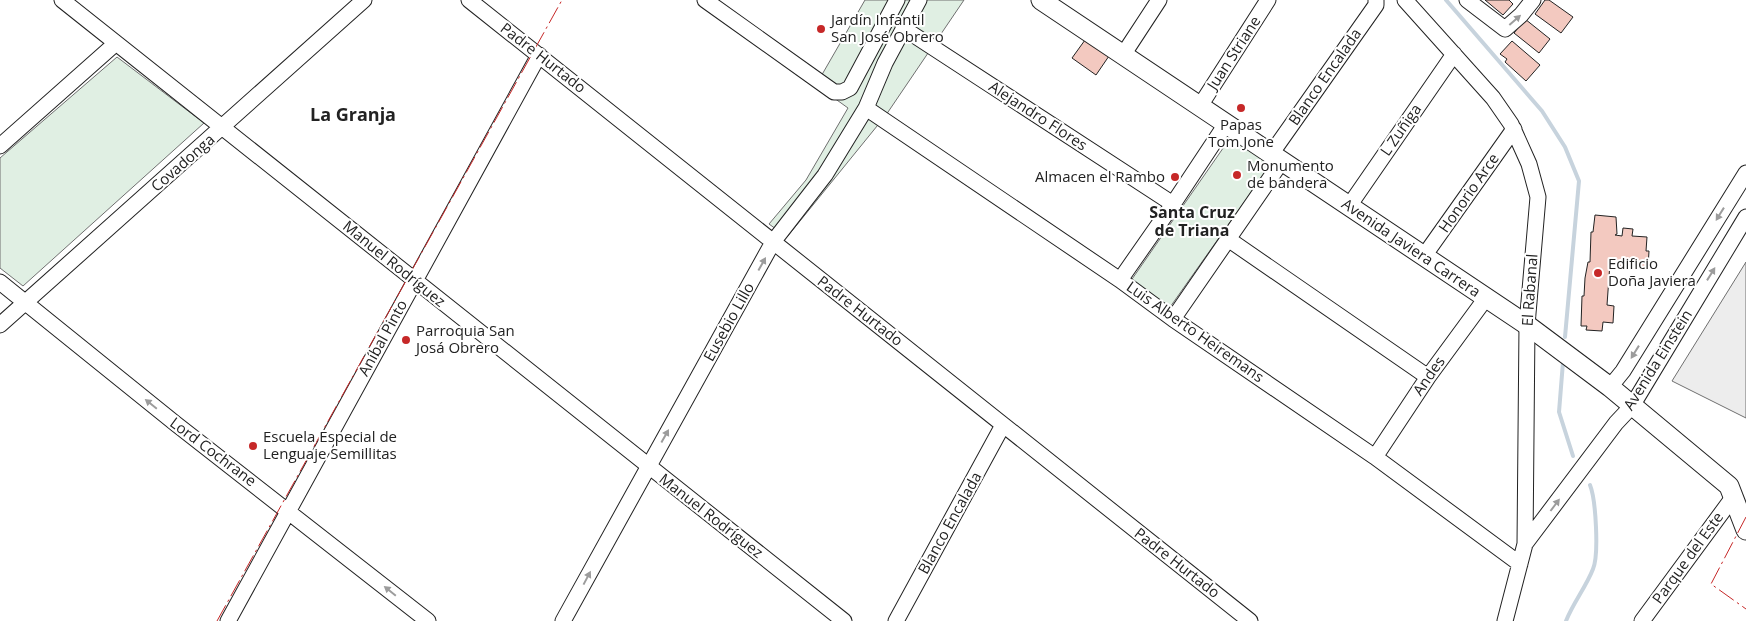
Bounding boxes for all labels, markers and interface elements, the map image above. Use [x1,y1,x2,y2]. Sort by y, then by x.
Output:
place label: Jardín Infantil San José Obrero [829,9,944,46]
street label: Juan Striane [1201,12,1264,95]
one-way arrow [1509,14,1522,25]
street label: Padre Hurtado [497,18,590,97]
marker: Jardín Infantil San José Obrero [815,23,827,35]
street label: Blanco Encalada [1283,24,1365,129]
street label: Alejandro Flores [986,76,1092,154]
street label: L Zuñiga [1375,100,1425,159]
district label: La Granja [310,102,396,126]
marker: Papas Tom Jone [1235,102,1247,114]
place label: Papas Tom Jone [1208,114,1274,151]
street label: Covadonga [146,129,218,195]
street label: Honorio Arce [1433,149,1503,236]
place label: Monumento de bandera [1247,155,1334,192]
place label: Almacen el Rambo [1035,166,1165,186]
marker: Monumento de bandera [1231,169,1243,181]
marker: Almacen el Rambo [1169,171,1181,183]
street label: Avenida Javiera Carrera [1338,193,1485,301]
district label: Santa Cruz de Triana [1149,201,1235,241]
one-way arrow [1716,208,1725,221]
street label: Manuel Rodríguez [339,216,450,311]
street label: El Rabanal [1516,253,1542,327]
place label: Edificio Doña Javiera [1608,253,1696,290]
one-way arrow [757,257,766,270]
marker: Edificio Doña Javiera [1592,267,1604,279]
one-way arrow [1706,267,1716,281]
street label: Padre Hurtado [814,271,907,350]
street label: Luis Alberto Heiremans [1123,276,1268,386]
street label: Eusebio Lillo [698,279,758,364]
street label: Aníbal Pinto [353,296,411,379]
street label: Avenida Einstein [1618,305,1696,414]
place label: Parroquia San Josá Obrero [414,320,515,357]
marker: Parroquia San Josá Obrero [400,334,412,346]
one-way arrow [1630,346,1639,359]
street label: Andes [1408,352,1449,399]
one-way arrow [145,399,158,410]
street label: Lord Cochrane [166,412,261,490]
place label: Escuela Especial de Lenguaje Semillitas [263,426,397,463]
one-way arrow [661,428,669,443]
marker: Escuela Especial de Lenguaje Semillitas [247,440,259,452]
street label: Manuel Rodríguez [656,468,768,562]
street label: Blanco Encalada [913,468,985,577]
one-way arrow [1549,499,1560,512]
street label: Parque del Este [1647,508,1727,607]
street label: Padre Hurtado [1131,523,1224,602]
one-way arrow [583,571,591,586]
one-way arrow [383,585,396,596]

